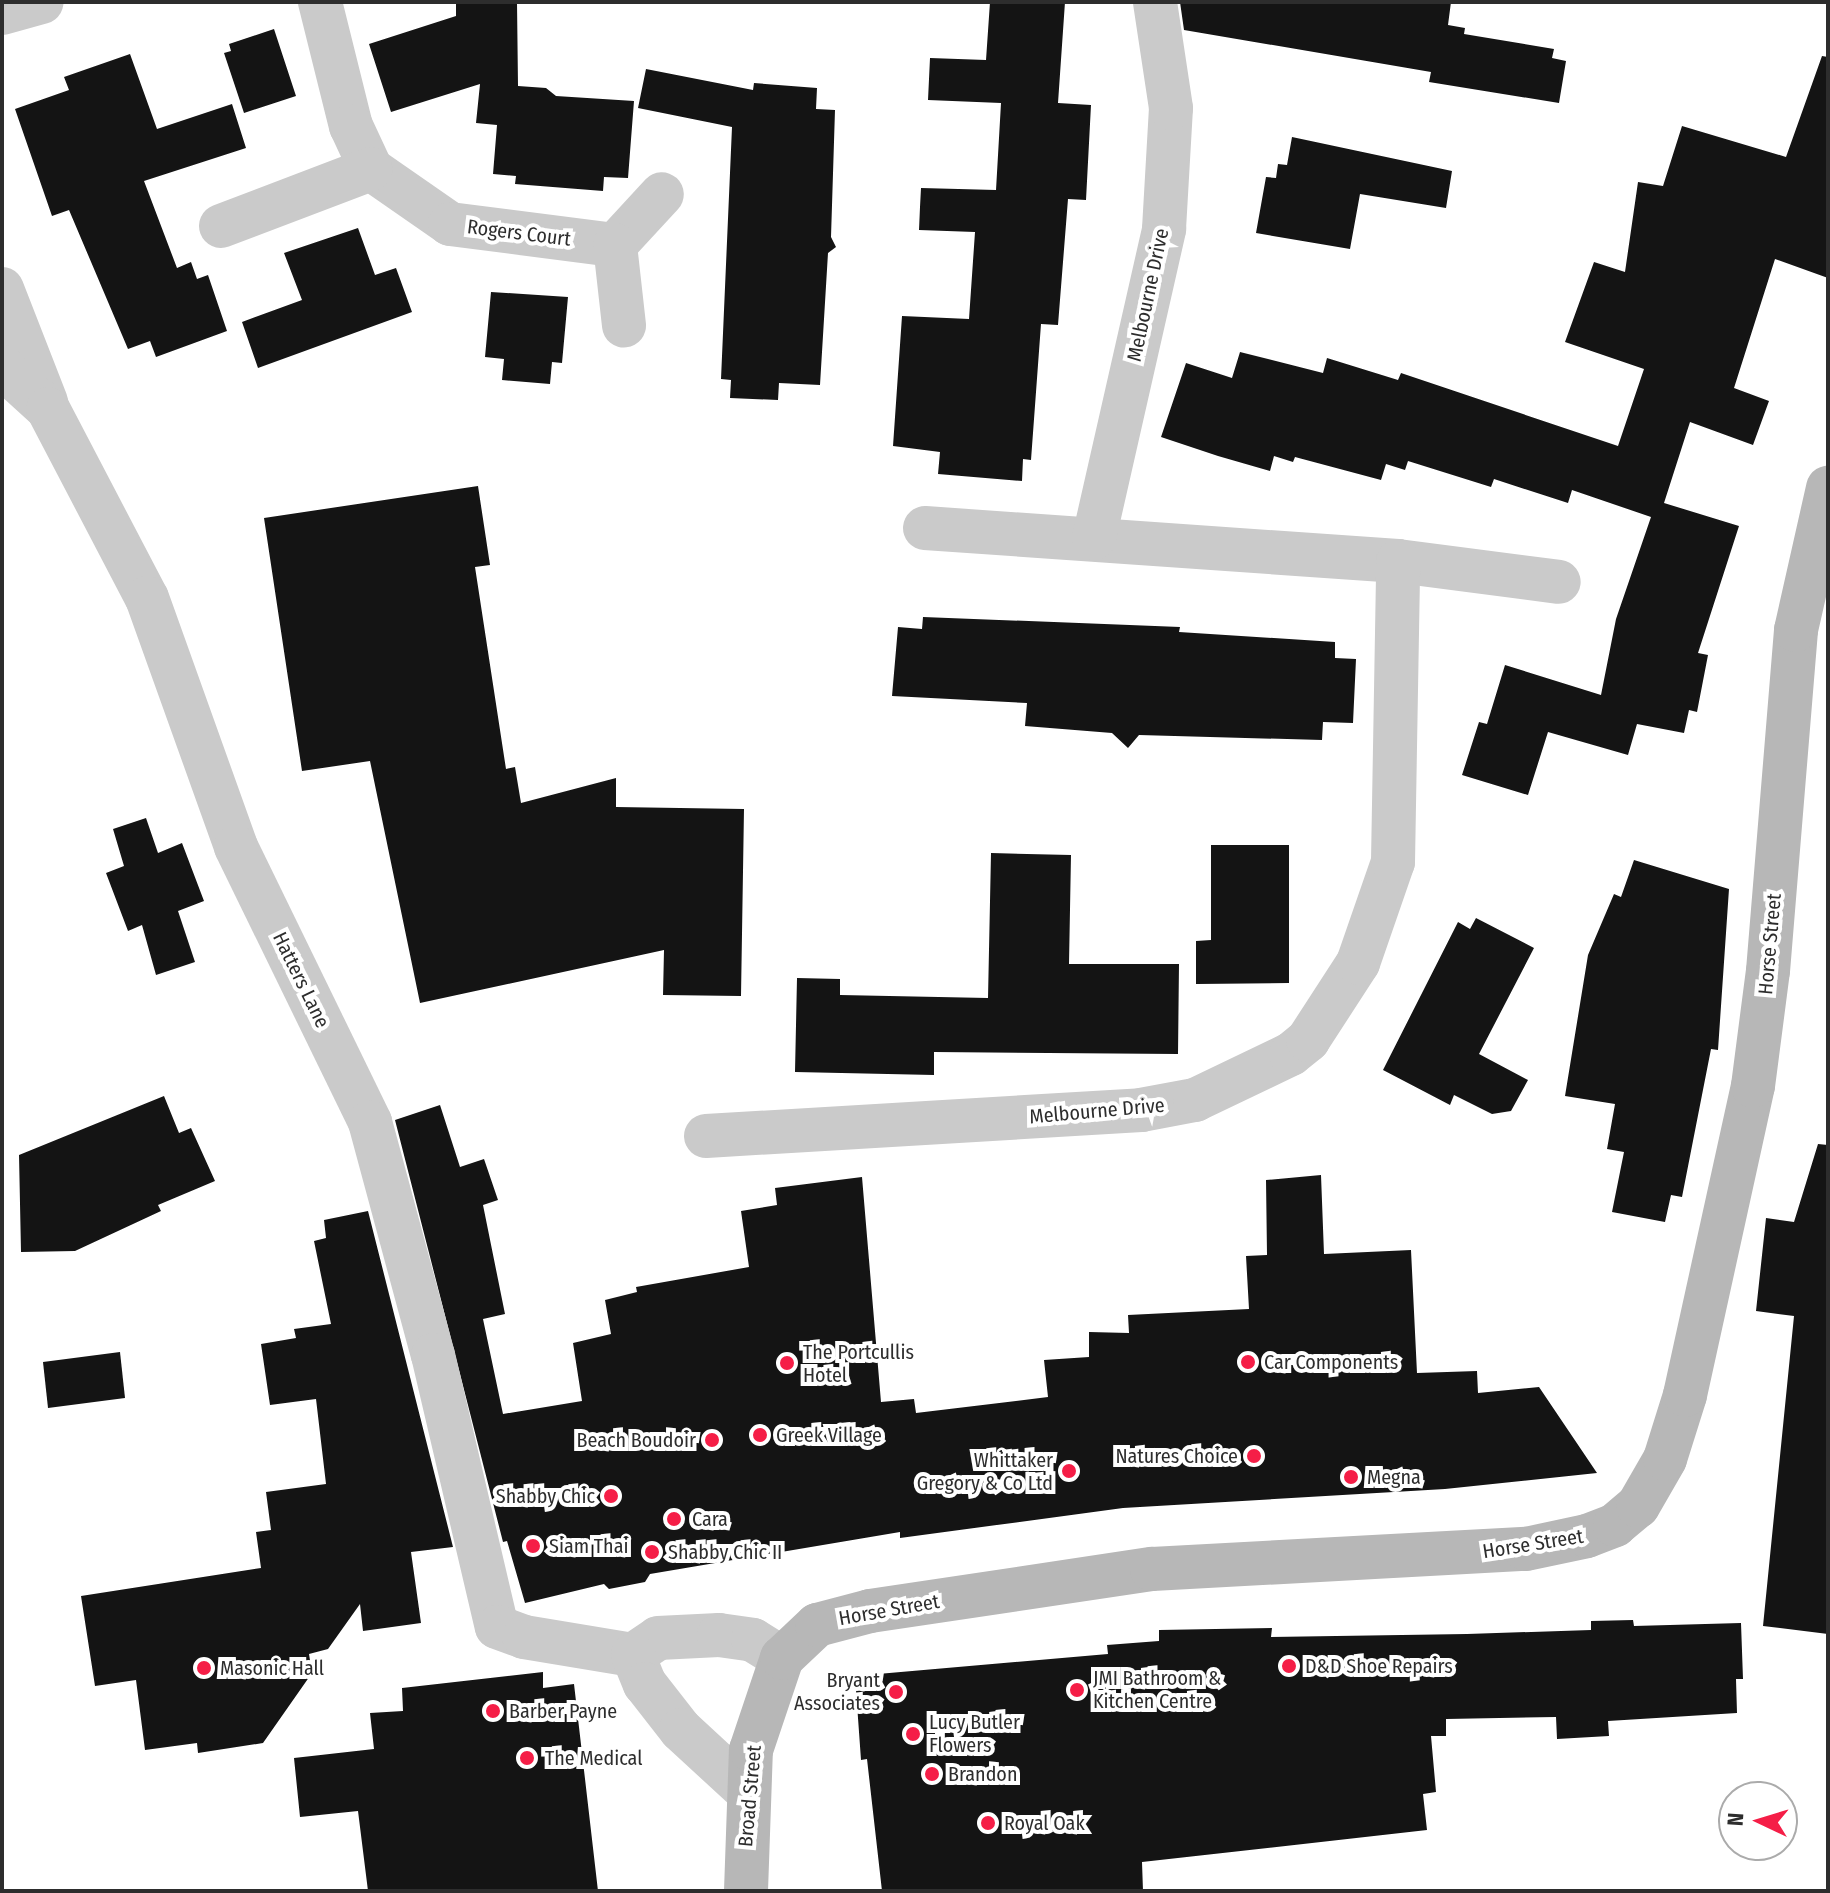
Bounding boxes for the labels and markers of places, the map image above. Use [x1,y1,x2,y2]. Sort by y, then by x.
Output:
place label: The Portcullis Hotel [803,1340,914,1387]
place label: Car Components [1264,1350,1398,1374]
marker: Car Components [1239,1353,1257,1371]
marker: The Portcullis Hotel [778,1354,796,1372]
place label: Greek Village [776,1423,882,1447]
marker: Greek Village [751,1426,769,1444]
place label: Beach Boudoir [577,1428,696,1452]
marker: Beach Boudoir [703,1431,721,1449]
place label: Natures Choice [1115,1444,1238,1468]
marker: Natures Choice [1245,1447,1263,1465]
place label: Whittaker Gregory & Co Ltd [917,1448,1053,1495]
marker: Whittaker Gregory & Co Ltd [1060,1462,1078,1480]
place label: Megna [1367,1465,1421,1489]
marker: Megna [1342,1468,1360,1486]
place label: Shabby Chic [496,1484,595,1508]
marker: Shabby Chic [602,1487,620,1505]
place label: Cara [692,1507,728,1531]
marker: Cara [663,1508,685,1530]
place label: Siam Thai [549,1534,628,1558]
marker: Siam Thai [524,1537,542,1555]
place label: Shabby Chic II [668,1540,782,1564]
marker: Shabby Chic II [643,1543,661,1561]
place label: D&D Shoe Repairs [1305,1654,1453,1678]
place label: Masonic Hall [220,1656,324,1680]
marker: D&D Shoe Repairs [1280,1657,1298,1675]
marker: Masonic Hall [195,1659,213,1677]
place label: JMI Bathroom & Kitchen Centre [1093,1666,1221,1713]
place label: Bryant Associates [794,1668,880,1715]
marker: JMI Bathroom & Kitchen Centre [1068,1681,1086,1699]
marker: Bryant Associates [887,1683,905,1701]
place label: Barber Payne [509,1699,617,1723]
marker: Barber Payne [484,1702,502,1720]
place label: Lucy Butler Flowers [929,1710,1020,1757]
marker: Lucy Butler Flowers [904,1725,922,1743]
place label: The Medical [545,1746,642,1770]
marker: The Medical [516,1747,538,1769]
place label: Brandon [948,1762,1017,1786]
marker: Brandon [923,1765,941,1783]
place label: Royal Oak [1004,1811,1085,1835]
marker: Royal Oak [979,1814,997,1832]

